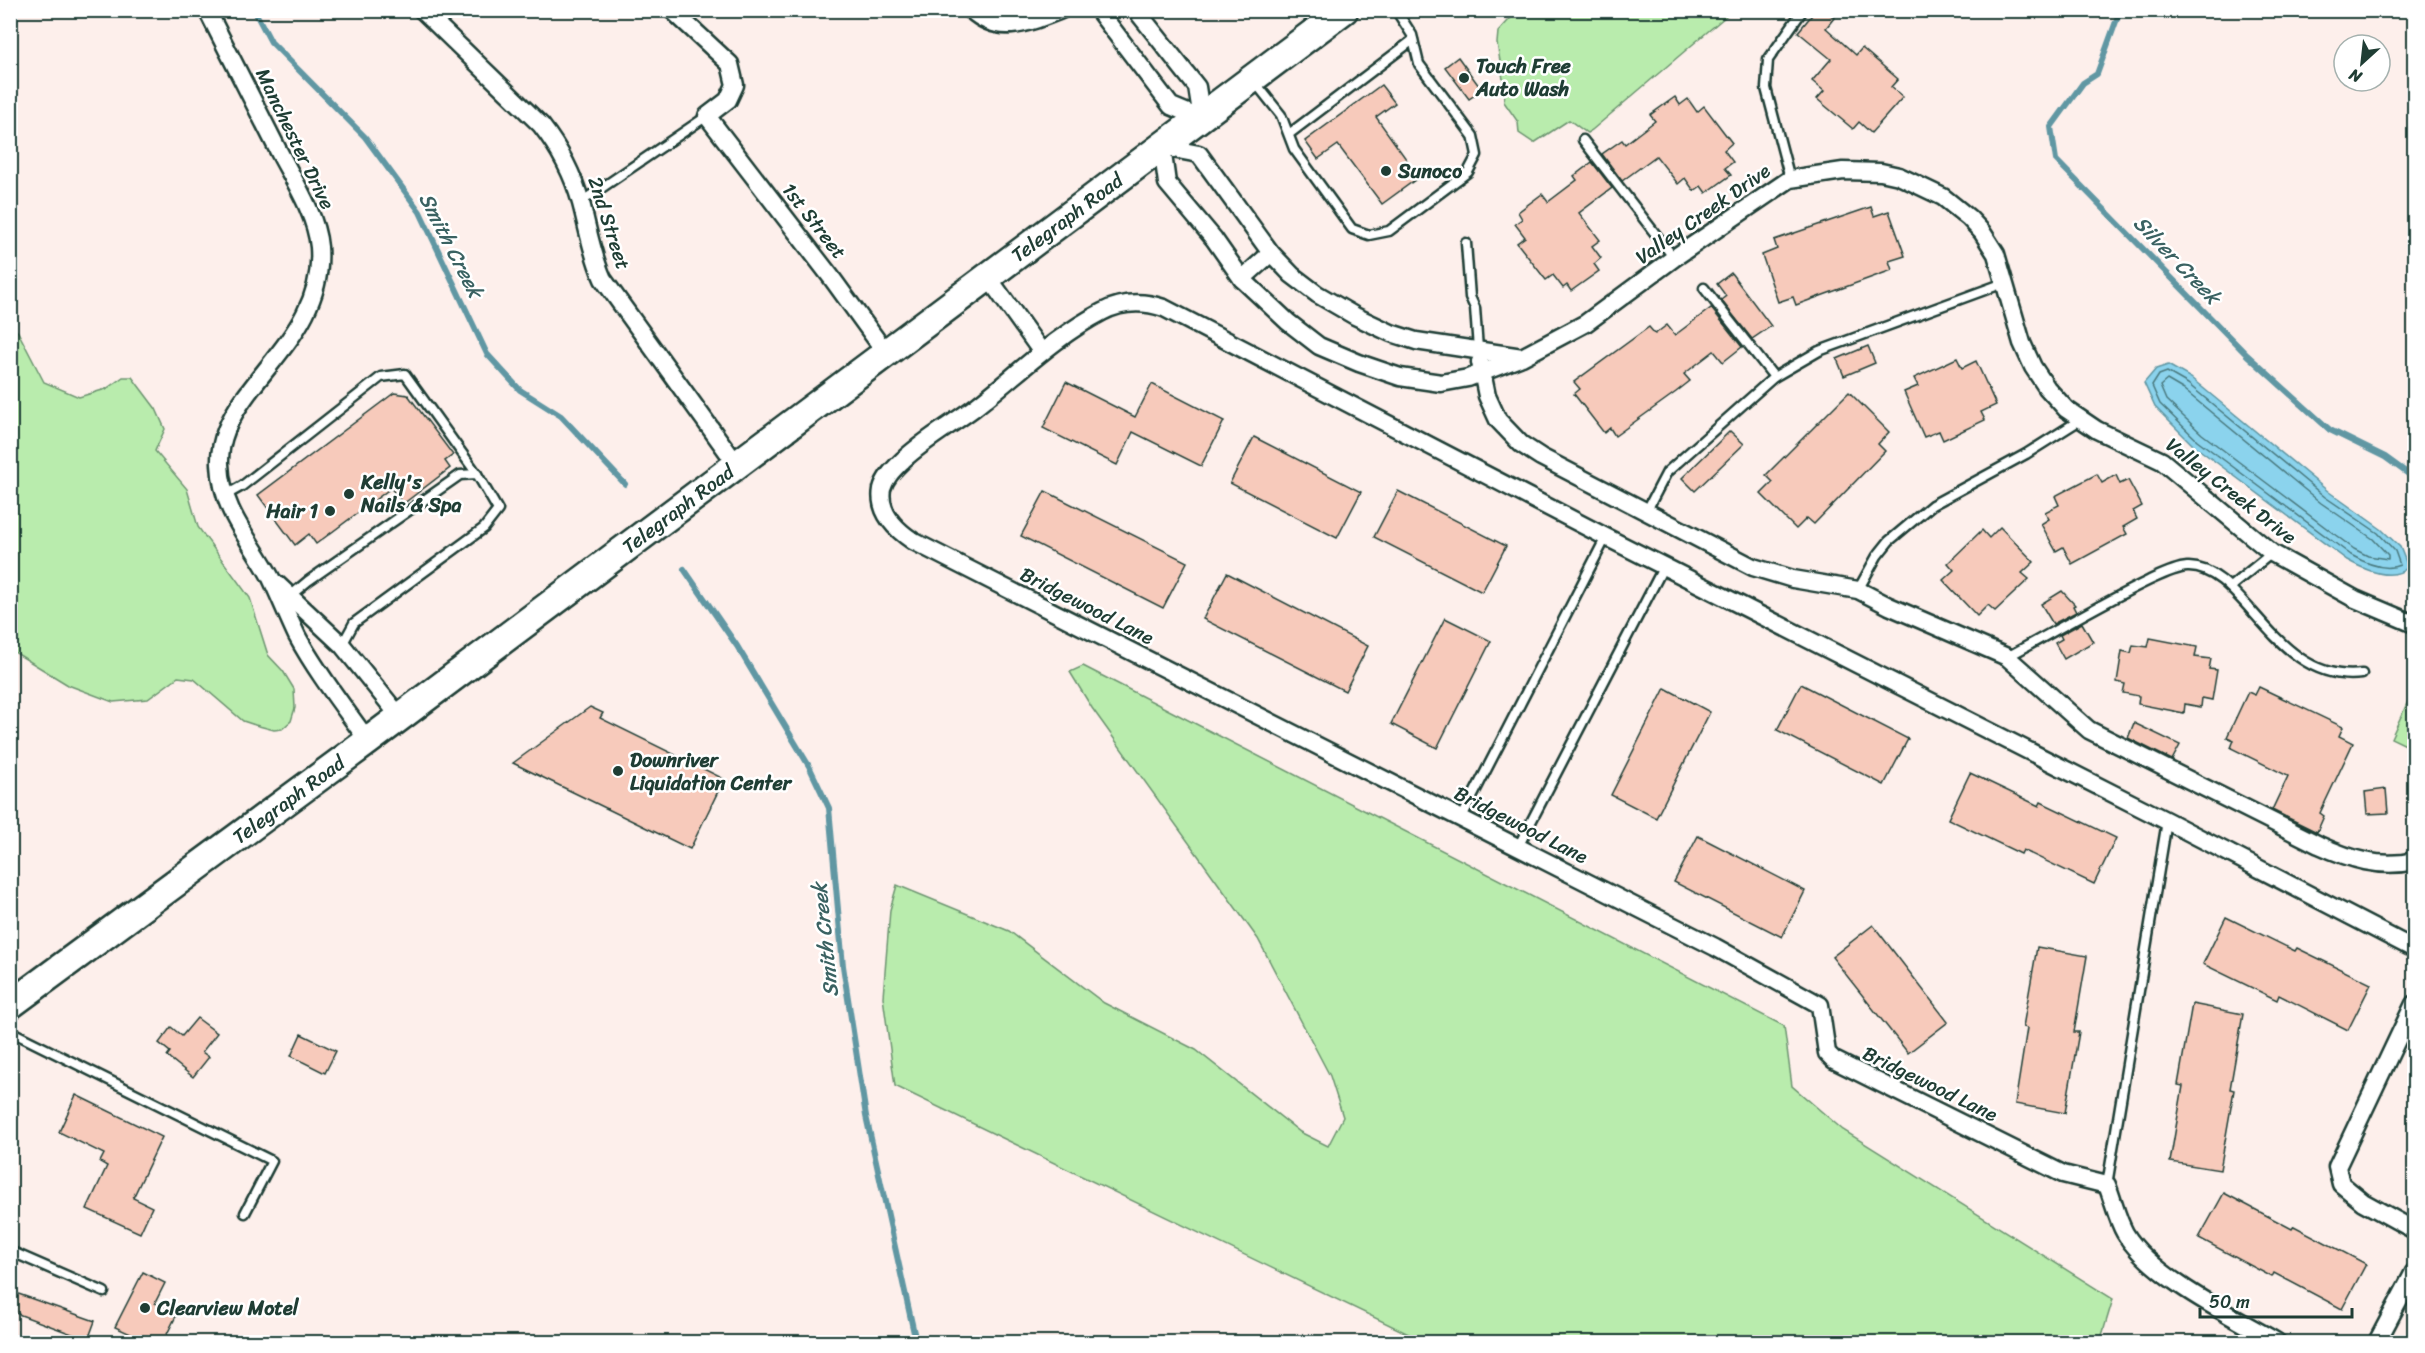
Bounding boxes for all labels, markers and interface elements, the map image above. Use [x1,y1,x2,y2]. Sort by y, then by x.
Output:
north arrow [2332,33,2392,93]
place label: Touch Free Auto Wash [1475,49,1572,107]
text: N [2343,60,2368,92]
street label: Manchester Drive [245,62,345,216]
marker: Touch Free Auto Wash [1457,71,1471,85]
place label: Sunoco [1397,154,1462,189]
street label: Valley Creek Drive [1628,154,1778,274]
street label: Telegraph Road [1003,163,1132,271]
marker: Sunoco [1379,164,1393,178]
street label: 2nd Street [577,172,641,274]
street label: 1st Street [773,175,856,267]
water label: Smith Creek [408,185,495,307]
water label: Silver Creek [2124,206,2232,316]
street label: Valley Creek Drive [2158,428,2305,554]
street label: Telegraph Road [614,454,743,563]
place label: Kelly's Nails & Spa [360,465,462,523]
marker: Kelly's Nails & Spa [342,487,356,501]
place label: Hair 1 [265,494,318,529]
marker: Hair 1 [323,504,337,518]
street label: Bridgewood Lane [1014,557,1161,655]
place label: Downriver Liquidation Center [630,743,793,801]
street label: Telegraph Road [225,745,354,853]
marker: Downriver Liquidation Center [611,764,625,778]
street label: Bridgewood Lane [1448,776,1595,874]
water label: Smith Creek [800,878,850,999]
street label: Bridgewood Lane [1856,1036,2004,1132]
scale bar [2200,1281,2352,1319]
text: 50 m [2209,1286,2250,1318]
place label: Clearview Motel [156,1291,300,1326]
marker: Clearview Motel [138,1301,152,1315]

